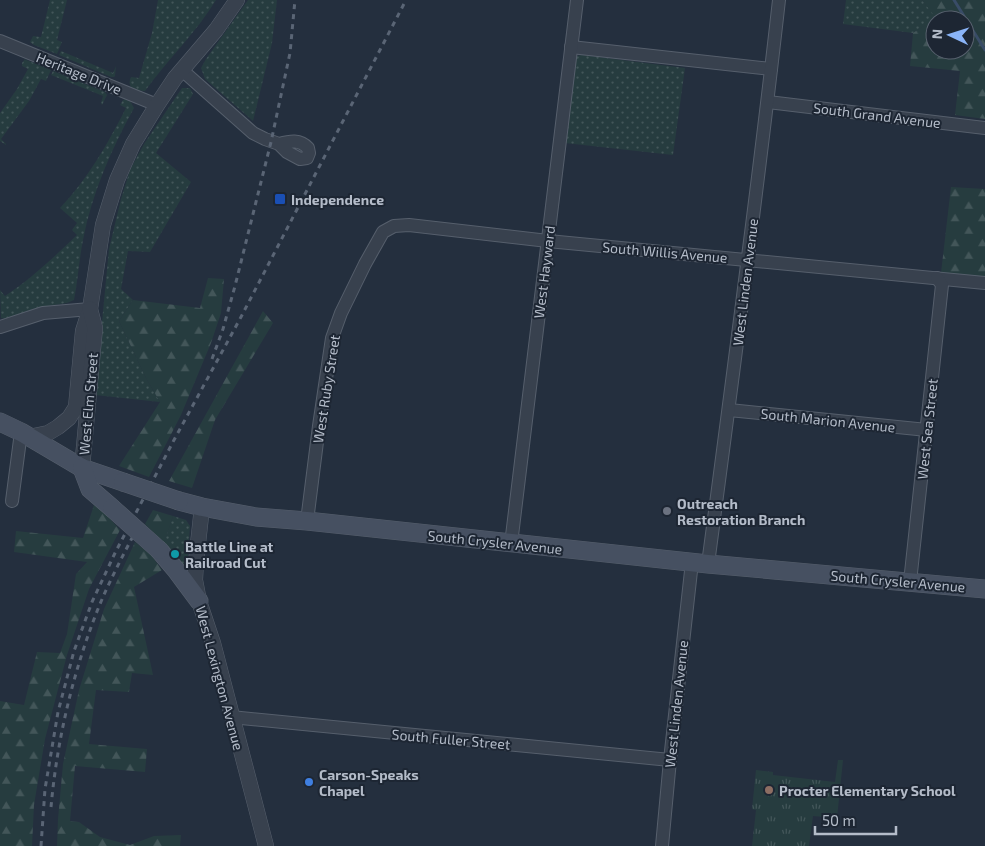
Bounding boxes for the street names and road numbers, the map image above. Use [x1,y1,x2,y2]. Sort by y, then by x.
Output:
street label: Heritage Drive [34,48,124,98]
street label: South Grand Avenue [812,99,942,131]
street label: West Linden Avenue [729,217,761,347]
street label: West Hayward [530,225,558,319]
street label: South Willis Avenue [602,238,728,266]
street label: West Ruby Street [309,333,343,445]
street label: West Elm Street [75,352,101,456]
street label: West Sea Street [913,378,941,480]
street label: South Marion Avenue [760,404,896,436]
street label: South Crysler Avenue [427,526,563,558]
street label: South Crysler Avenue [830,567,966,595]
street label: West Lexington Avenue [193,604,247,752]
street label: West Linden Avenue [661,639,691,769]
street label: South Fuller Street [391,725,511,753]

